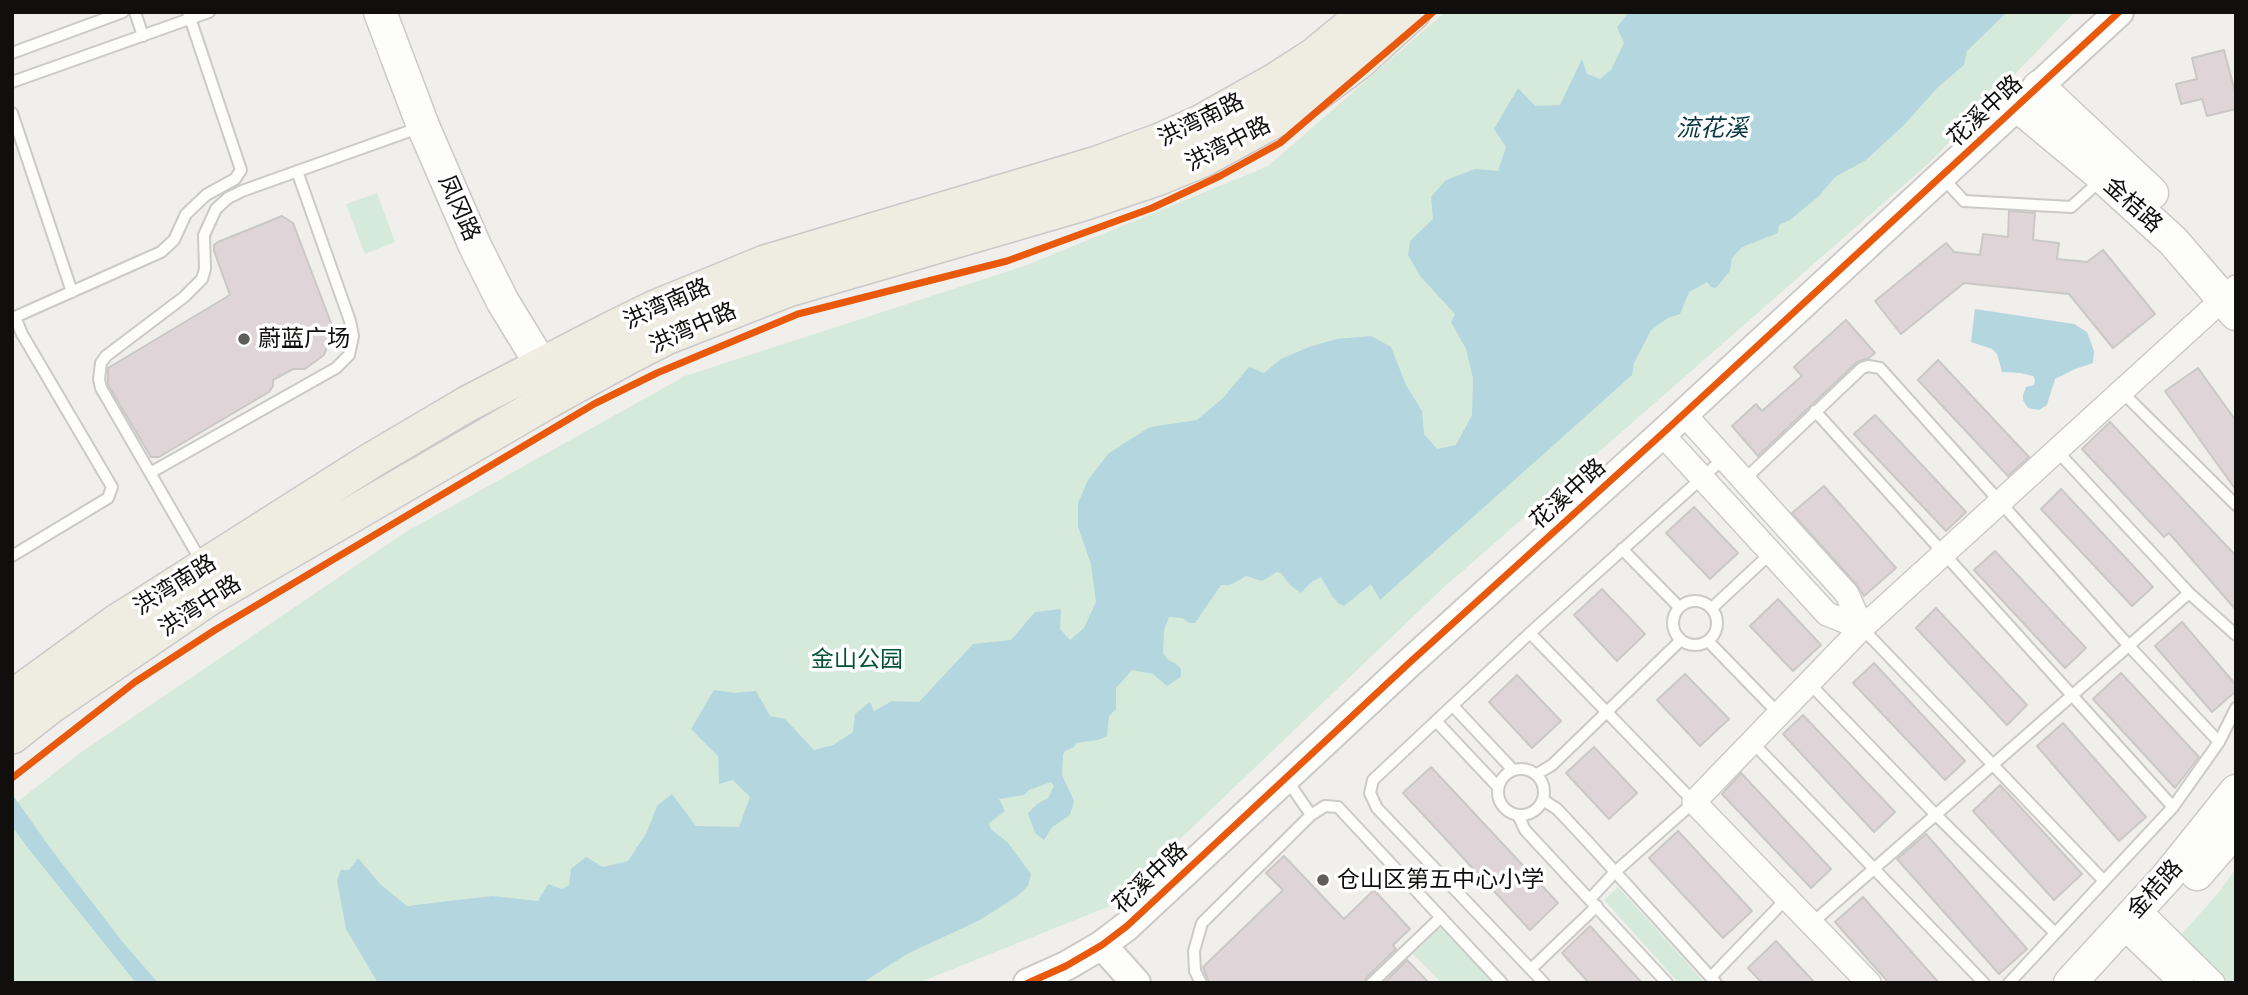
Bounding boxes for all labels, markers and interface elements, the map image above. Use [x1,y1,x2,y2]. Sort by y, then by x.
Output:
street label: 花溪中路 [1942,70,2028,152]
street label: 洪湾南路 [1154,87,1248,153]
street label: 洪湾中路 [1181,111,1275,177]
water label: 流花溪 [1676,115,1748,143]
street label: 凤冈路 [432,171,486,245]
street label: 金桔路 [2098,172,2168,238]
street label: 洪湾南路 [619,273,715,335]
street label: 洪湾中路 [645,297,741,359]
place label: 蔚蓝广场 [258,325,350,353]
marker: 蔚蓝广场 [236,331,252,347]
street label: 花溪中路 [1525,453,1611,535]
street label: 洪湾南路 [129,549,221,621]
street label: 洪湾中路 [154,569,246,643]
park label: 金山公园 [811,646,903,674]
street label: 花溪中路 [1107,837,1193,919]
street label: 金桔路 [2122,854,2188,924]
place label: 仓山区第五中心小学 [1337,866,1544,894]
marker: 仓山区第五中心小学 [1315,872,1331,888]

